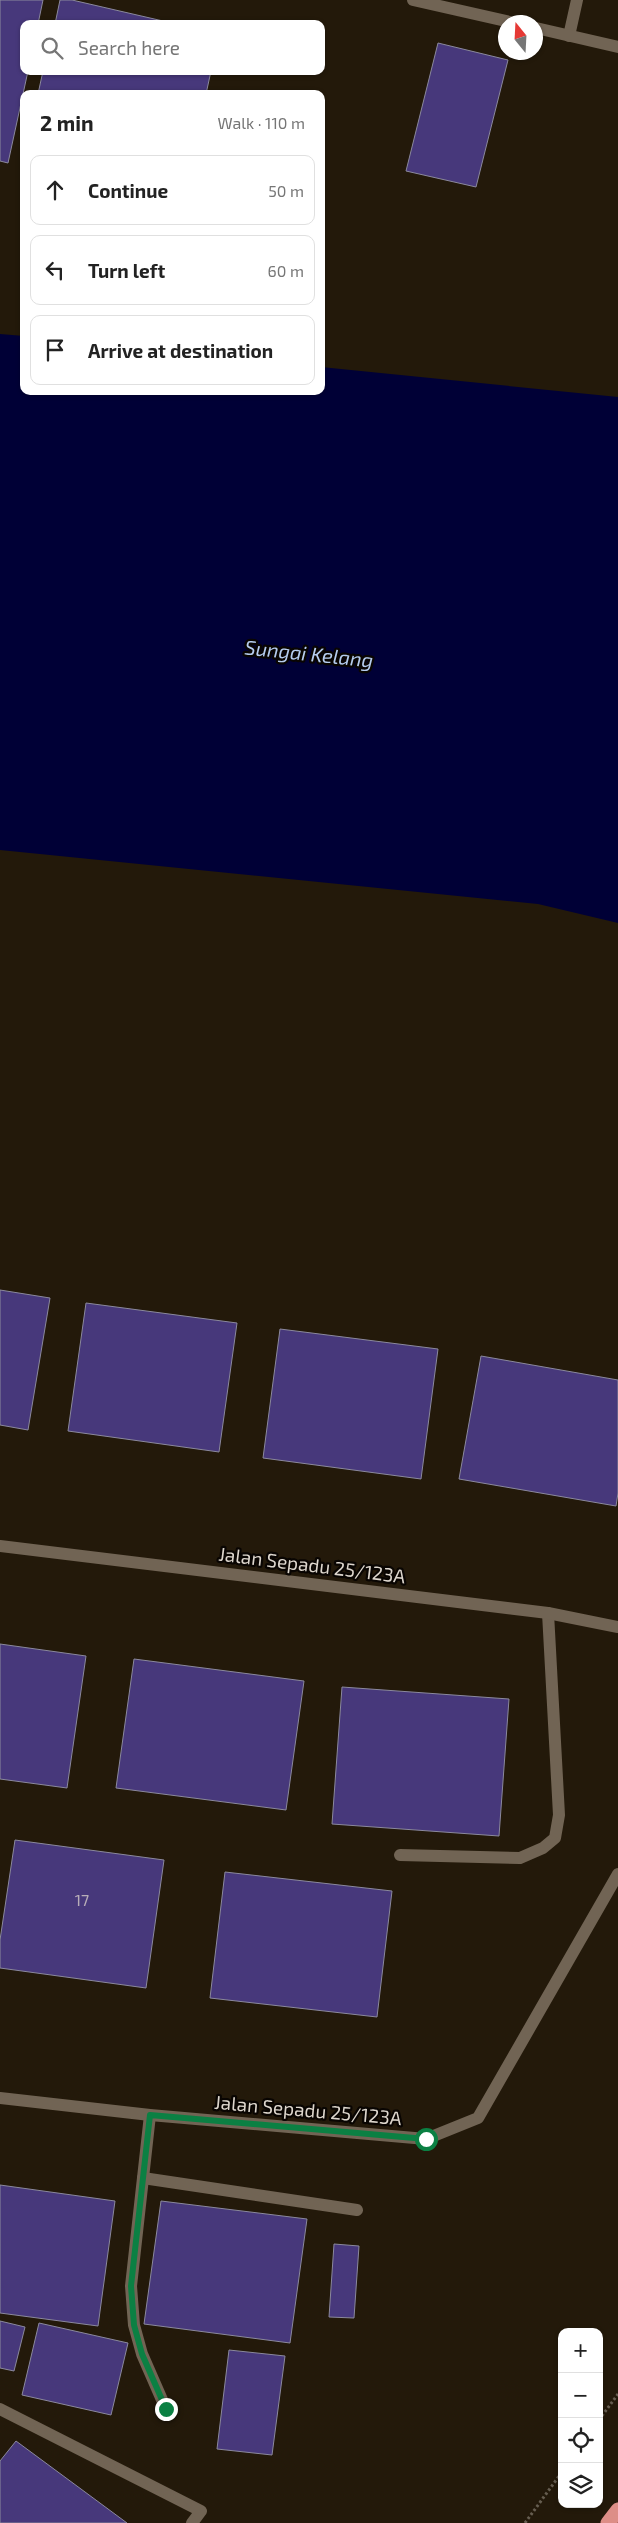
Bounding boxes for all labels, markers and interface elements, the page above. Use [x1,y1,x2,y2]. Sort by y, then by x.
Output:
north arrow [498,15,543,60]
search box [20,20,325,75]
icon: search [38,34,66,62]
text: Search here [78,36,180,59]
text: 2 min [40,110,94,135]
text: Walk · 110 m [218,113,305,132]
icon: ahead [41,176,69,204]
text: Continue [88,179,168,202]
text: 50 m [268,181,304,200]
icon: left [41,256,69,284]
text: Turn left [88,259,165,282]
text: 60 m [268,261,304,280]
icon: arrive [41,336,69,364]
text: Arrive at destination [88,339,273,362]
water label: Sungai Kelang [244,634,375,672]
street label: Jalan Sepadu 25/123A [217,1542,407,1587]
house number: 17 [75,1890,89,1909]
street label: Jalan Sepadu 25/123A [213,2090,403,2129]
route start [415,2128,438,2151]
map controls [558,2328,603,2508]
button: + [558,2328,603,2373]
button: − [558,2373,603,2418]
route end [155,2398,178,2421]
button: locate [558,2418,603,2463]
button: layers [558,2463,603,2508]

